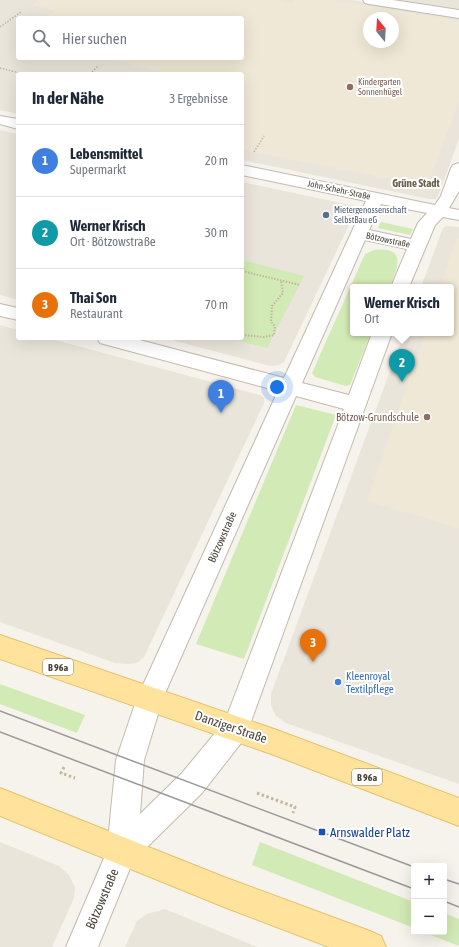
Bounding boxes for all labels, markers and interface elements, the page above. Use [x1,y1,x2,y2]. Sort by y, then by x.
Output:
north arrow [363,12,399,48]
search box [16,16,244,60]
icon: search [30,27,52,49]
text: Hier suchen [62,30,127,47]
place label: Kindergarten Sonnenhügel [358,77,403,97]
marker: Kindergarten Sonnenhügel [345,82,355,92]
text: In der Nähe [32,88,104,108]
text: 3 Ergebnisse [169,91,228,106]
text: Lebensmittel [70,145,143,162]
text: 1 [42,153,48,168]
text: 20 m [205,153,228,168]
text: Supermarkt [70,162,126,177]
district label: Grüne Stadt [392,177,441,189]
street label: John-Schehr-Straße [307,178,371,202]
place label: Mietergenossenschaft SelbstBau eG [334,205,407,225]
marker: Mietergenossenschaft SelbstBau eG [321,210,331,220]
text: Werner Krisch [70,217,146,234]
text: 2 [42,225,48,240]
text: 30 m [205,225,228,240]
street label: Bötzowstraße [365,230,411,250]
text: Ort · Bötzowstraße [70,234,156,249]
popup [350,284,454,336]
text: Thai Son [70,289,117,306]
text: Werner Krisch [364,294,440,311]
text: 3 [42,297,48,312]
text: 70 m [205,297,228,312]
text: Restaurant [70,306,123,321]
text: Ort [364,311,379,326]
pin: 2 [389,349,415,382]
your location [267,377,287,397]
pin: 1 [208,380,234,413]
place label: Bötzow-Grundschule [336,411,419,423]
marker: Bötzow-Grundschule [422,412,432,422]
street label: Bötzowstraße [205,510,239,564]
pin: 3 [300,629,326,662]
road number: B 96a [43,659,73,675]
place label: Kleenroyal Textilpflege [346,670,394,695]
marker: Kleenroyal Textilpflege [333,677,343,687]
street label: Danziger Straße [193,708,269,746]
road number: B 96a [352,769,382,785]
place label: Arnswalder Platz [330,825,410,840]
marker: Arnswalder Platz [317,827,327,837]
map controls [411,863,447,935]
button: + [411,863,447,899]
street label: Bötzowstraße [83,866,121,932]
button: − [411,899,447,935]

